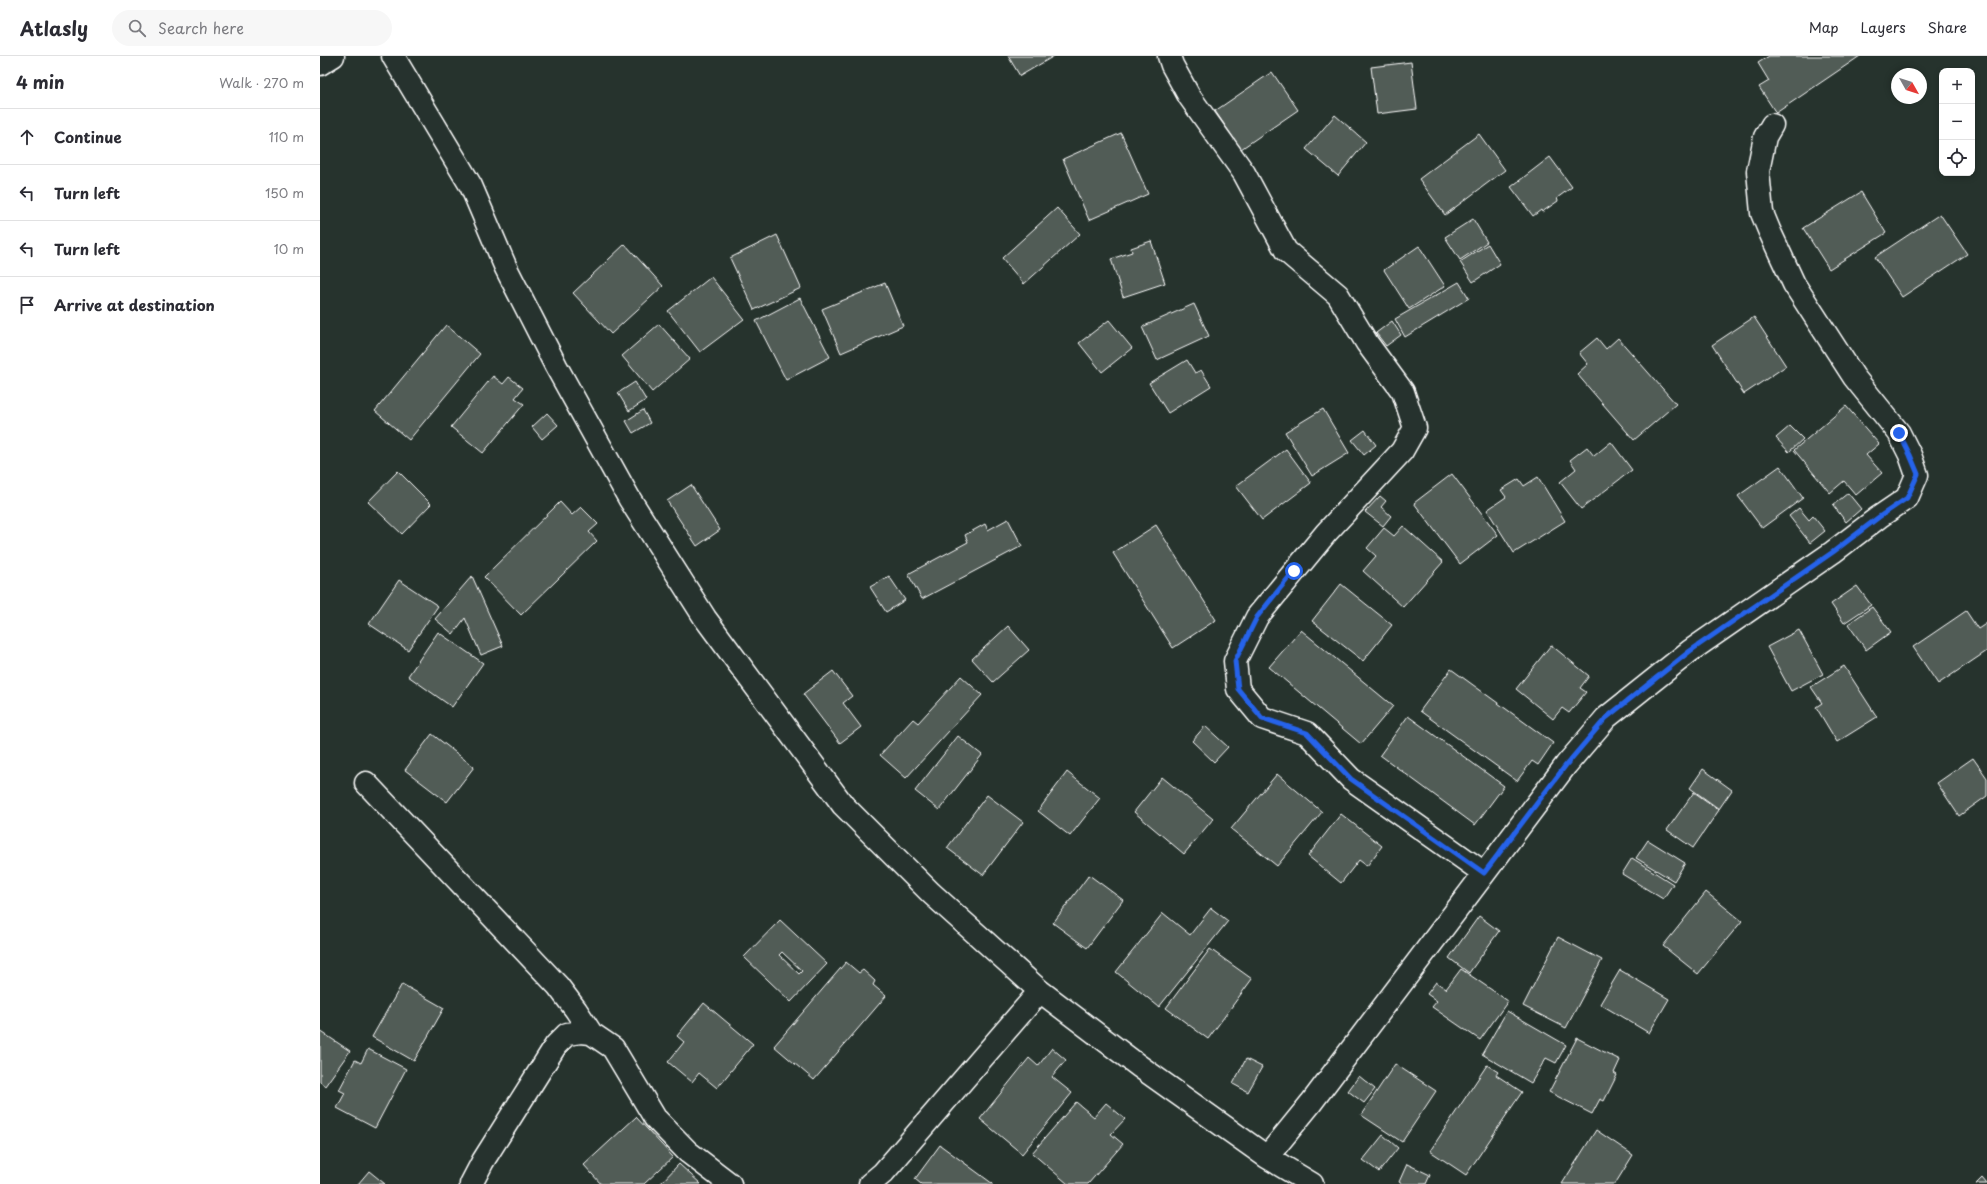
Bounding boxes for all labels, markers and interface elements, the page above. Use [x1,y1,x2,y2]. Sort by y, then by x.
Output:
search box [112,10,392,46]
text: Atlasly [20,14,88,42]
text: Search here [158,16,244,39]
icon: search [126,17,148,39]
text: Map [1809,17,1839,38]
text: Layers [1861,17,1906,38]
text: Share [1928,17,1967,38]
north arrow [1891,68,1927,104]
map controls [1939,68,1975,176]
button: + [1939,68,1975,104]
text: 4 min [16,69,64,95]
text: Walk · 270 m [219,73,304,92]
button: − [1939,104,1975,140]
text: Continue [54,125,122,148]
icon: ahead [16,126,38,148]
text: 110 m [269,127,304,146]
button: locate [1939,140,1975,176]
text: Turn left [54,181,120,204]
icon: left [16,182,38,204]
text: 150 m [265,183,304,202]
text: Turn left [54,237,120,260]
icon: left [16,238,38,260]
text: 10 m [274,239,304,258]
text: Arrive at destination [54,293,215,316]
icon: arrive [16,294,38,316]
route end [1890,424,1908,442]
route start [1285,562,1303,580]

